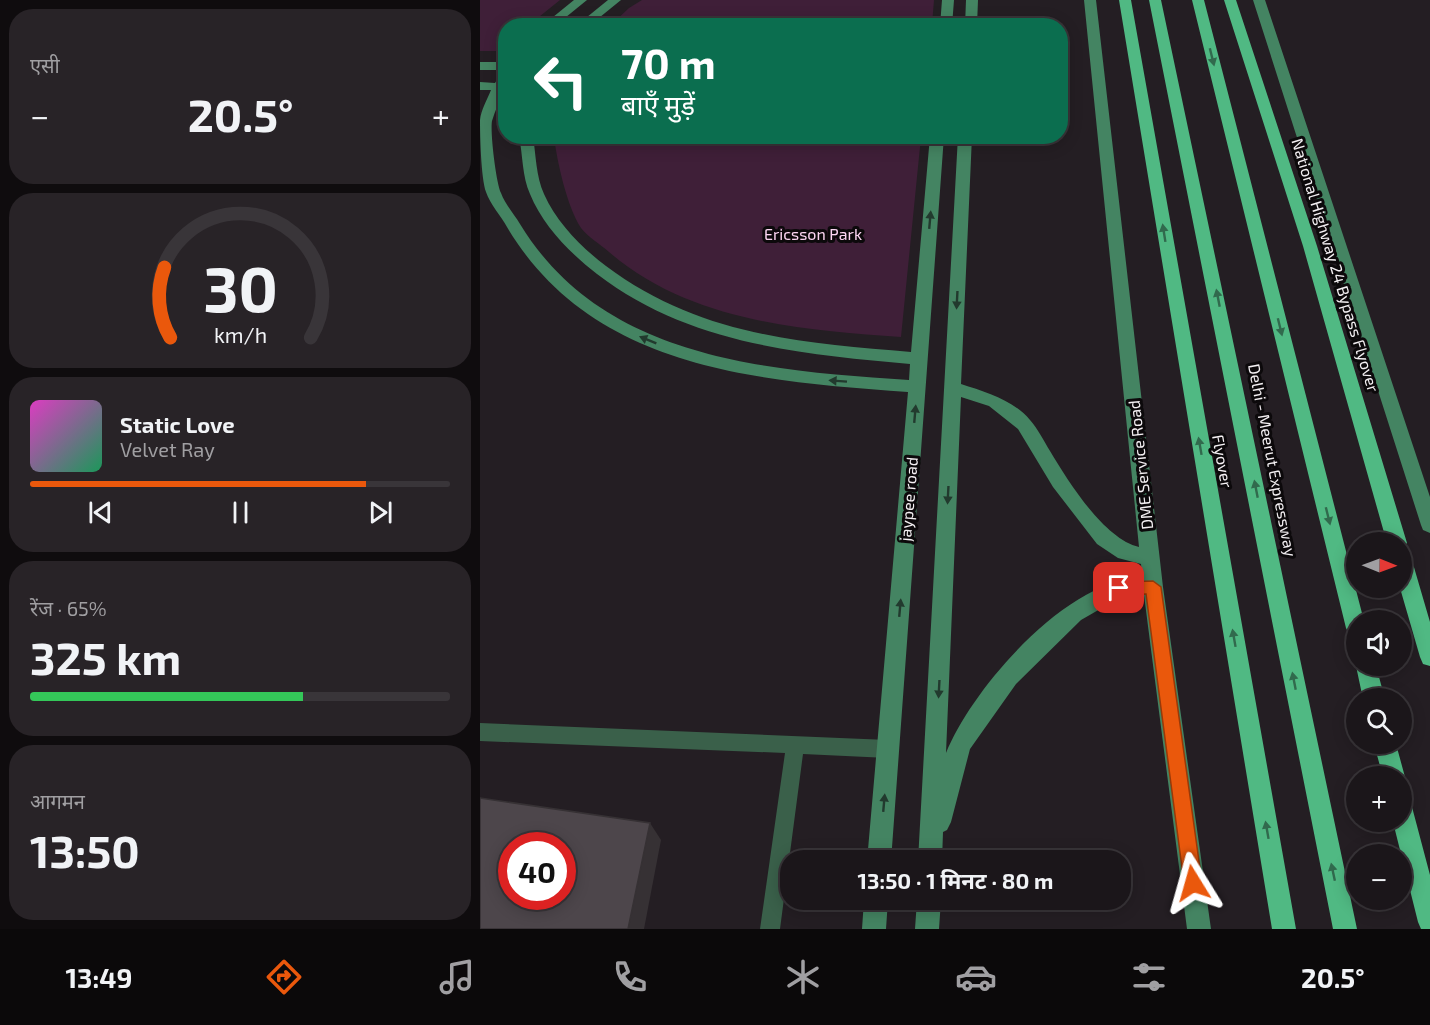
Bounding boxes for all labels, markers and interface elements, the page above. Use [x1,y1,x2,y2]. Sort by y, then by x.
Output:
text: 70 m [621,37,716,87]
icon: left [522,42,600,120]
one-way arrow [1208,48,1218,66]
text: एसी [30,53,60,77]
text: 20.5° [188,87,293,141]
text: बाएँ मुड़ें [621,88,695,120]
text: − [30,95,49,135]
text: + [432,95,450,135]
street label: National Highway 24 Bypass Flyover [1288,136,1384,395]
one-way arrow [926,210,935,229]
one-way arrow [1159,223,1168,242]
park label: Ericsson Park [764,224,862,243]
text: 30 [203,250,277,325]
one-way arrow [1213,289,1222,308]
one-way arrow [953,290,962,309]
one-way arrow [1276,318,1286,336]
text: km/h [213,322,267,347]
one-way arrow [639,335,657,345]
street label: Delhi - Meerut Expressway [1245,362,1301,559]
one-way arrow [829,377,848,386]
street label: DME Service Road [1124,399,1156,531]
one-way arrow [910,404,920,423]
text: Static Love [120,411,235,437]
street label: Flyover [1209,433,1237,490]
one-way arrow [1196,436,1205,455]
text: Velvet Ray [120,437,215,461]
street label: jaypee road [895,456,922,542]
one-way arrow [1251,480,1260,499]
one-way arrow [943,485,952,504]
icon: previous [84,496,117,529]
icon: pause [224,496,257,529]
icon: next [364,496,397,529]
one-way arrow [1324,508,1333,526]
north arrow [1346,532,1412,598]
map controls [1346,532,1412,910]
pin [1093,562,1144,613]
icon: arrive [1102,571,1135,604]
text: रेंज · 65% [30,596,107,620]
one-way arrow [895,599,904,618]
button: sound [1346,610,1412,676]
one-way arrow [1229,628,1238,647]
text: 325 km [30,630,181,684]
one-way arrow [1289,671,1299,690]
one-way arrow [934,680,943,699]
button: search [1346,688,1412,754]
button: + [1346,766,1412,832]
text: आगमन [30,789,85,813]
one-way arrow [879,793,889,812]
one-way arrow [1262,820,1271,839]
text: 13:50 [30,823,140,877]
speed limit sign: 40 [498,832,576,910]
button: − [1346,844,1412,910]
position arrow [1161,851,1225,915]
one-way arrow [1328,862,1338,881]
text: 13:50 · 1 मिनट · 80 m [858,867,1053,893]
icon: directions [263,956,305,998]
icon: music [436,956,478,998]
icon: phone [609,956,651,998]
icon: climate [782,956,824,998]
icon: car [955,956,997,998]
icon: filters [1128,956,1170,998]
text: 13:49 [65,961,133,993]
text: 20.5° [1301,961,1364,993]

